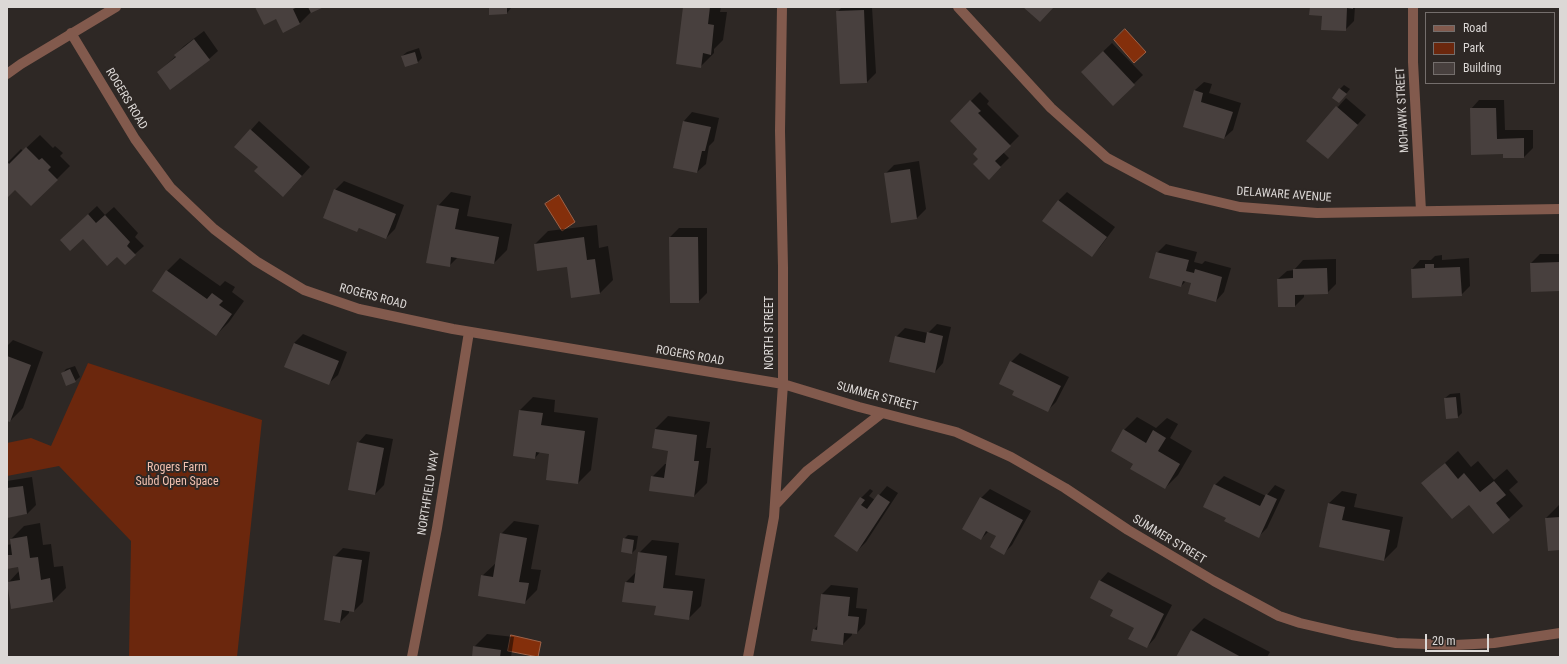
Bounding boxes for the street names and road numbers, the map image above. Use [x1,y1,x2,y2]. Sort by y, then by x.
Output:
street label: ROGERS ROAD [102,66,150,132]
street label: MOHAWK STREET [1394,67,1412,153]
street label: DELAWARE AVENUE [1236,184,1332,206]
street label: ROGERS ROAD [338,281,408,313]
street label: NORTH STREET [763,296,777,370]
street label: ROGERS ROAD [655,343,725,369]
street label: SUMMER STREET [835,379,919,415]
street label: NORTHFIELD WAY [415,449,443,537]
street label: SUMMER STREET [1130,512,1208,568]

